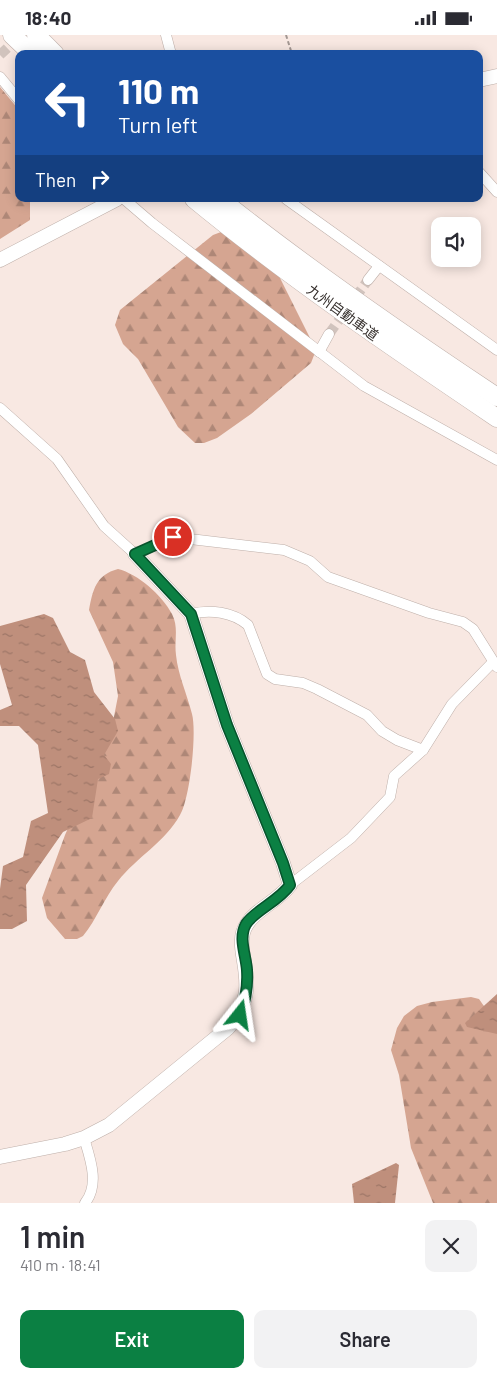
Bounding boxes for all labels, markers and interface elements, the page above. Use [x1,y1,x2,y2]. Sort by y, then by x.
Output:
text: 18:40 [25,6,71,29]
text: 110 m [118,69,199,111]
icon: left [35,70,100,135]
text: Turn left [118,111,198,137]
icon: right [86,165,114,193]
text: Then [35,168,76,191]
map controls [431,217,481,267]
button: sound [431,217,481,267]
street label: 九州自動車道 [304,280,382,344]
pin [152,516,194,558]
icon: arrive [159,523,187,551]
position arrow [213,988,265,1040]
text: 1 min [20,1218,85,1254]
button: close [425,1220,477,1272]
text: 410 m · 18:41 [20,1255,100,1274]
button: Exit [20,1310,244,1368]
button: Share [254,1310,477,1368]

